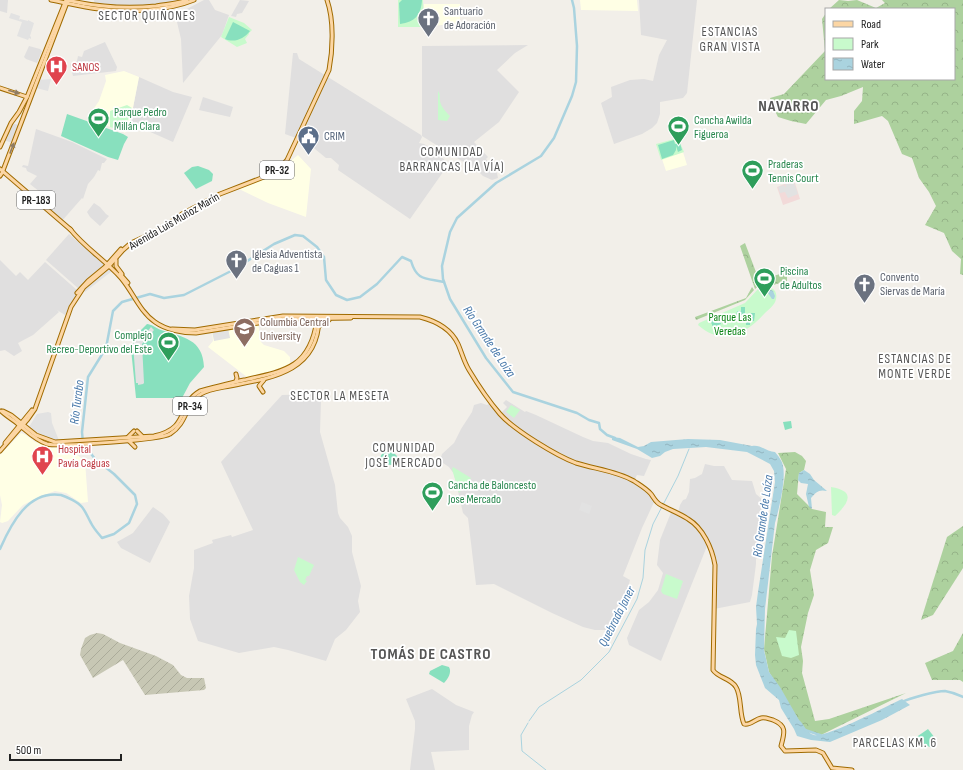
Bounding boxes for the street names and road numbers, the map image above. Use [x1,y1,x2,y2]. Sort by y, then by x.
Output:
road number: PR-32 [260,161,294,179]
street label: Avenida Luis Muñoz Marín [125,189,222,254]
road number: PR-183 [17,191,55,209]
road number: PR-34 [173,397,207,415]

